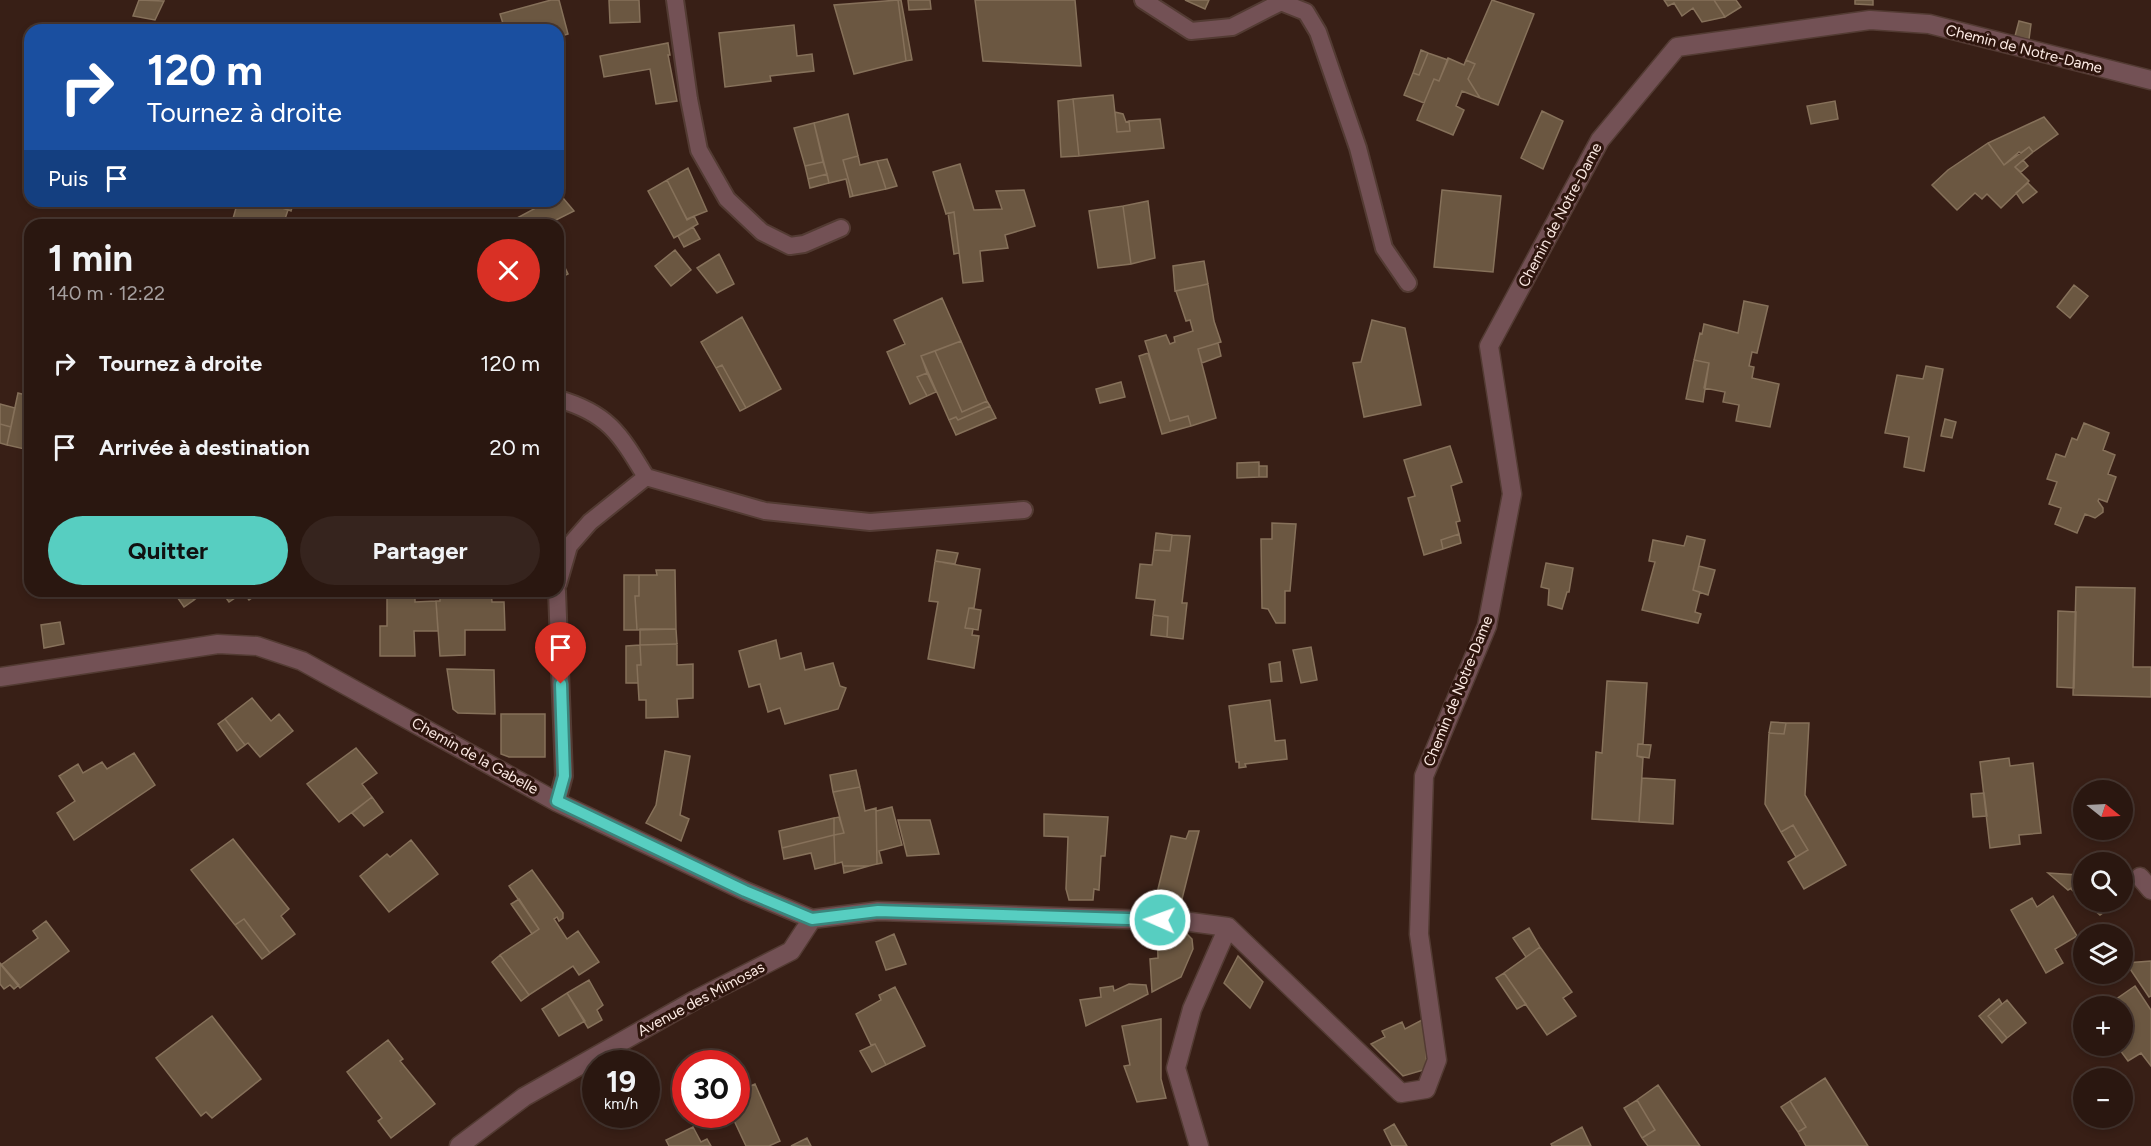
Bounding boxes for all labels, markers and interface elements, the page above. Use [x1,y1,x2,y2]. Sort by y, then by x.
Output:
street label: Chemin de Notre-Dame [1944,21,2104,77]
text: 120 m [147,45,263,96]
icon: right [48,48,126,126]
text: Tournez à droite [147,96,342,129]
street label: Chemin de Notre-Dame [1514,140,1606,290]
icon: arrive [100,162,133,195]
text: Puis [48,165,88,192]
text: 1 min [48,237,133,280]
button: close [477,239,540,302]
text: 140 m · 12:22 [48,281,165,305]
icon: right [48,347,81,380]
text: Tournez à droite [99,350,262,377]
text: 120 m [480,350,540,377]
icon: arrive [48,431,81,464]
text: Arrivée à destination [99,434,310,461]
text: 20 m [489,434,540,461]
button: Quitter [48,516,288,585]
button: Partager [300,516,540,585]
street label: Chemin de Notre-Dame [1420,613,1496,769]
pin [535,622,586,684]
icon: arrive [544,631,577,664]
street label: Chemin de la Gabelle [409,714,541,798]
north arrow [2073,780,2133,840]
map controls [2073,780,2133,1128]
button: search [2073,852,2133,912]
position arrow [1128,888,1192,952]
button: layers [2073,924,2133,984]
street label: Avenue des Mimosas [634,958,768,1040]
button: + [2073,996,2133,1056]
speed limit sign: 30 [672,1050,750,1128]
text: 19 [606,1063,636,1100]
button: − [2073,1068,2133,1128]
text: km/h [604,1095,638,1113]

